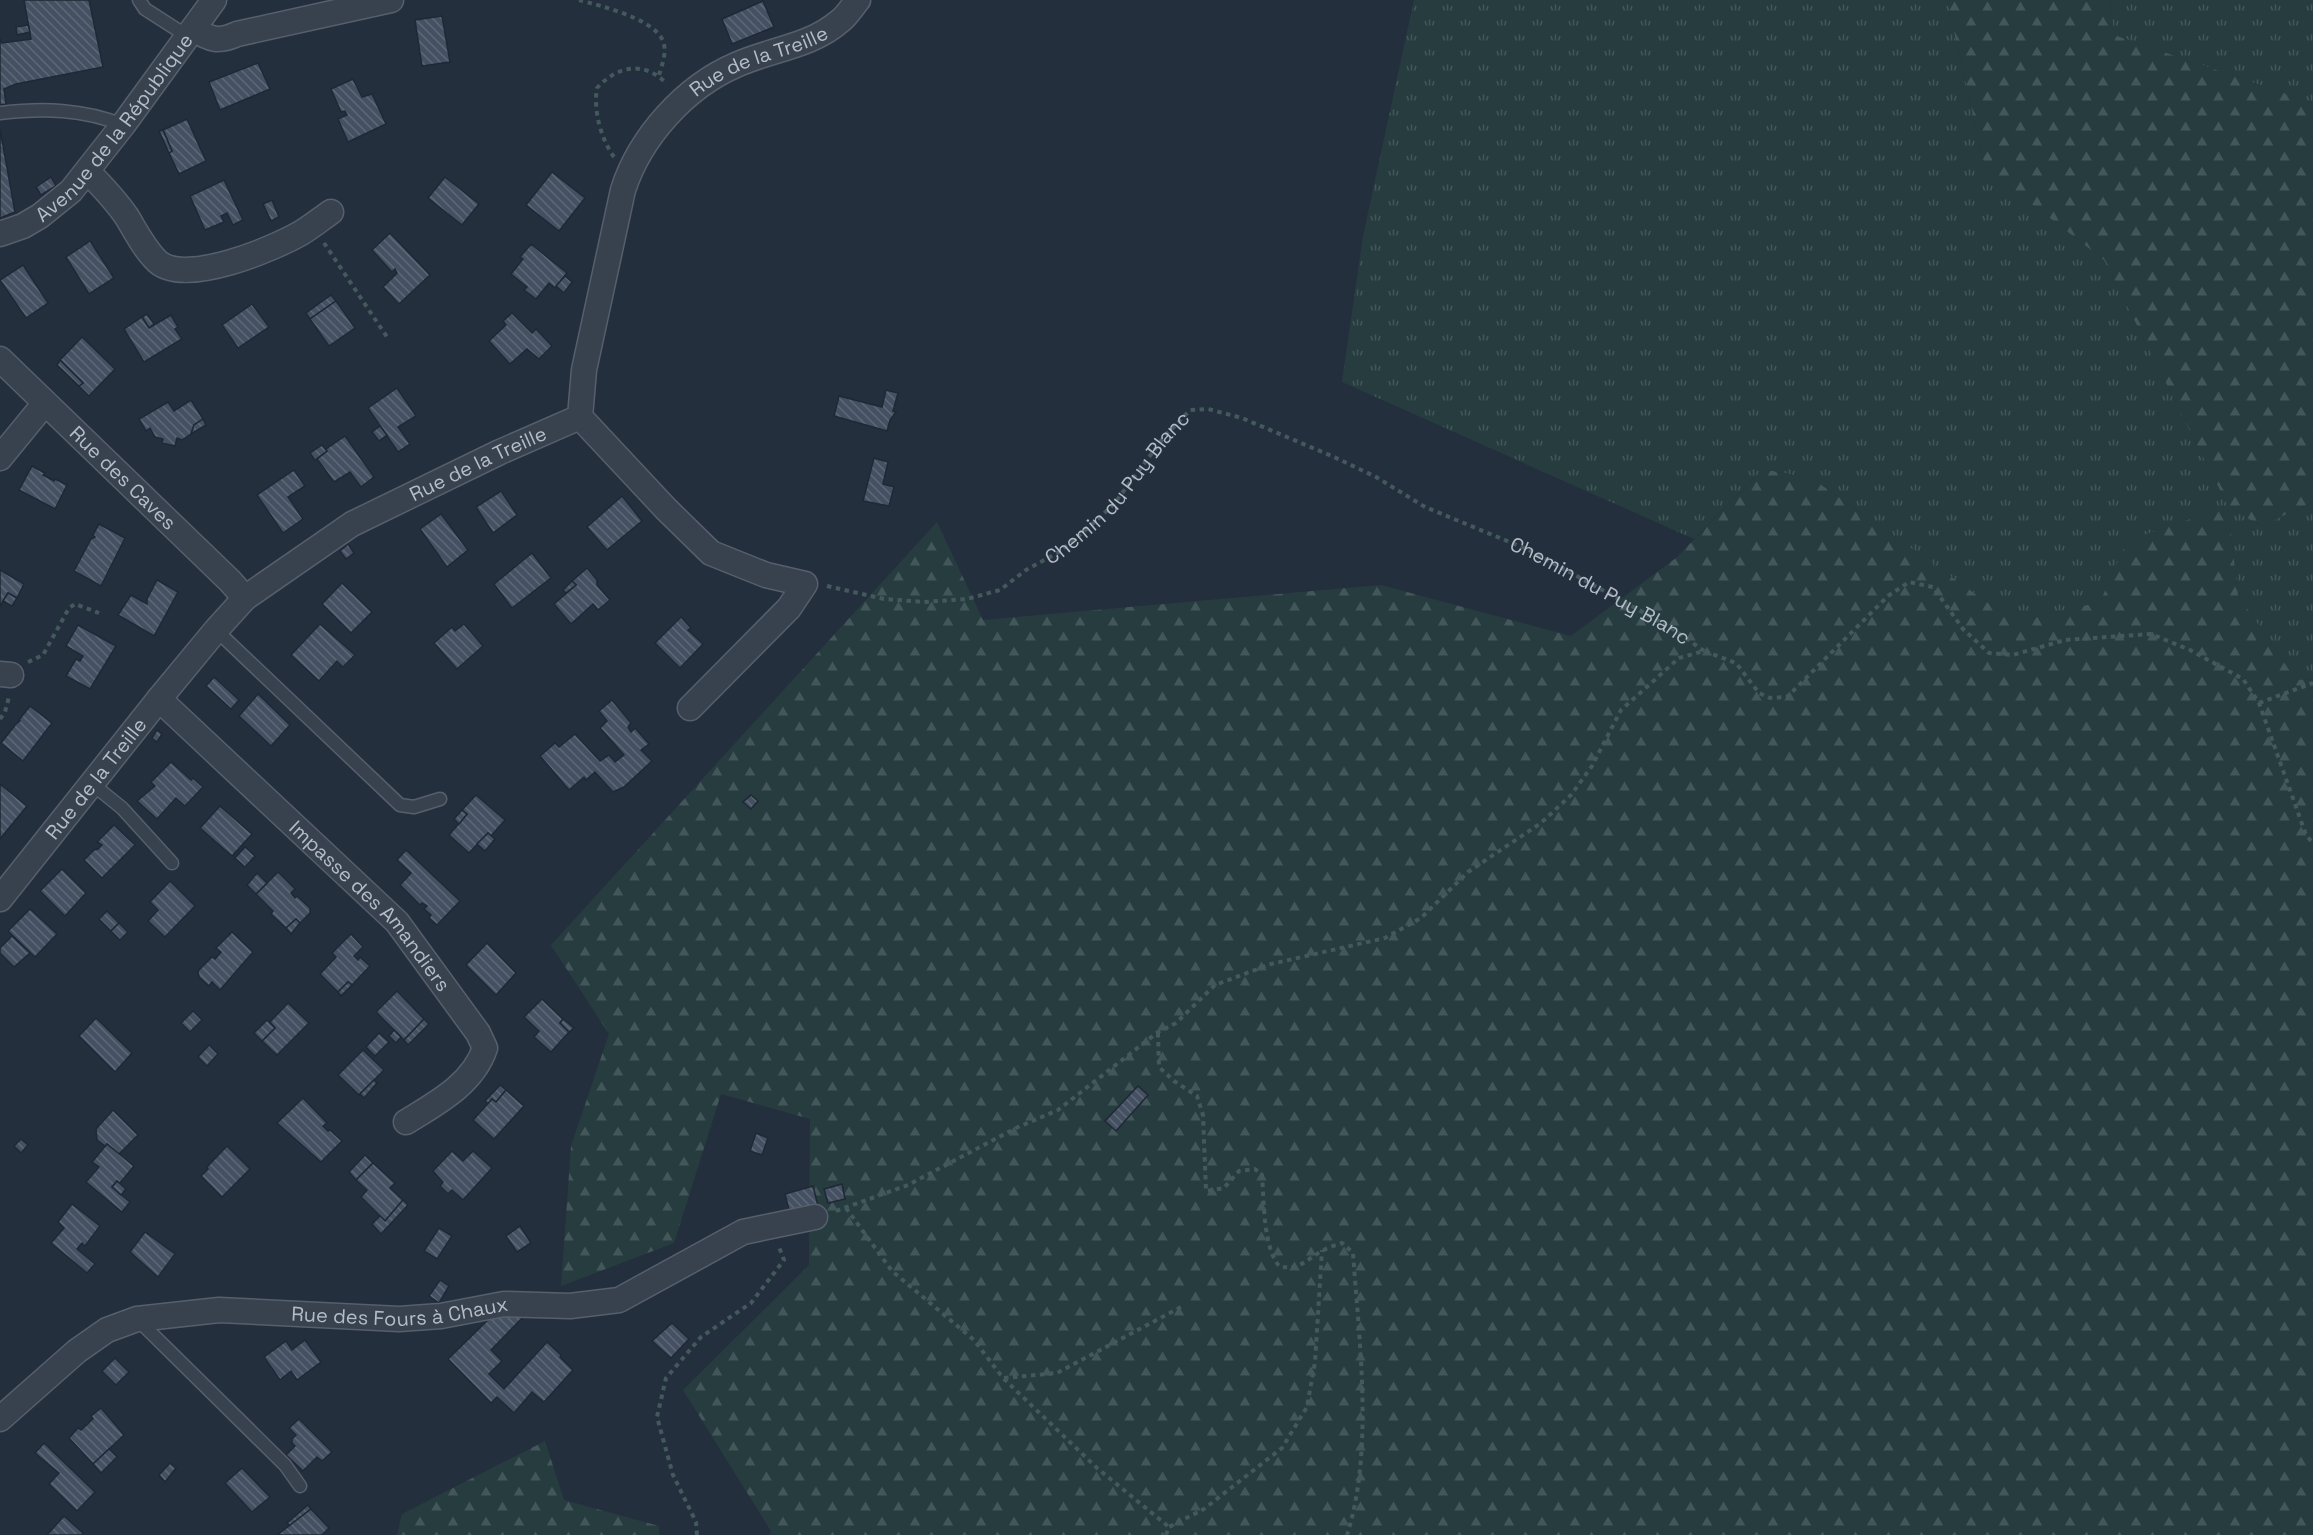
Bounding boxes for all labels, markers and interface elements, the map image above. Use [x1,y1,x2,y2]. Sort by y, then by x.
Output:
street label: Rue de la Treille [684,20,832,102]
street label: Avenue de la République [30,28,198,228]
street label: Chemin du Puy Blanc [1040,405,1195,570]
street label: Rue des Caves [64,420,182,535]
street label: Rue de la Treille [405,420,551,507]
street label: Chemin du Puy Blanc [1506,531,1696,651]
street label: Rue de la Treille [39,712,152,845]
street label: Impasse des Amandiers [284,815,456,996]
street label: Rue des Fours à Chaux [291,1291,510,1332]

